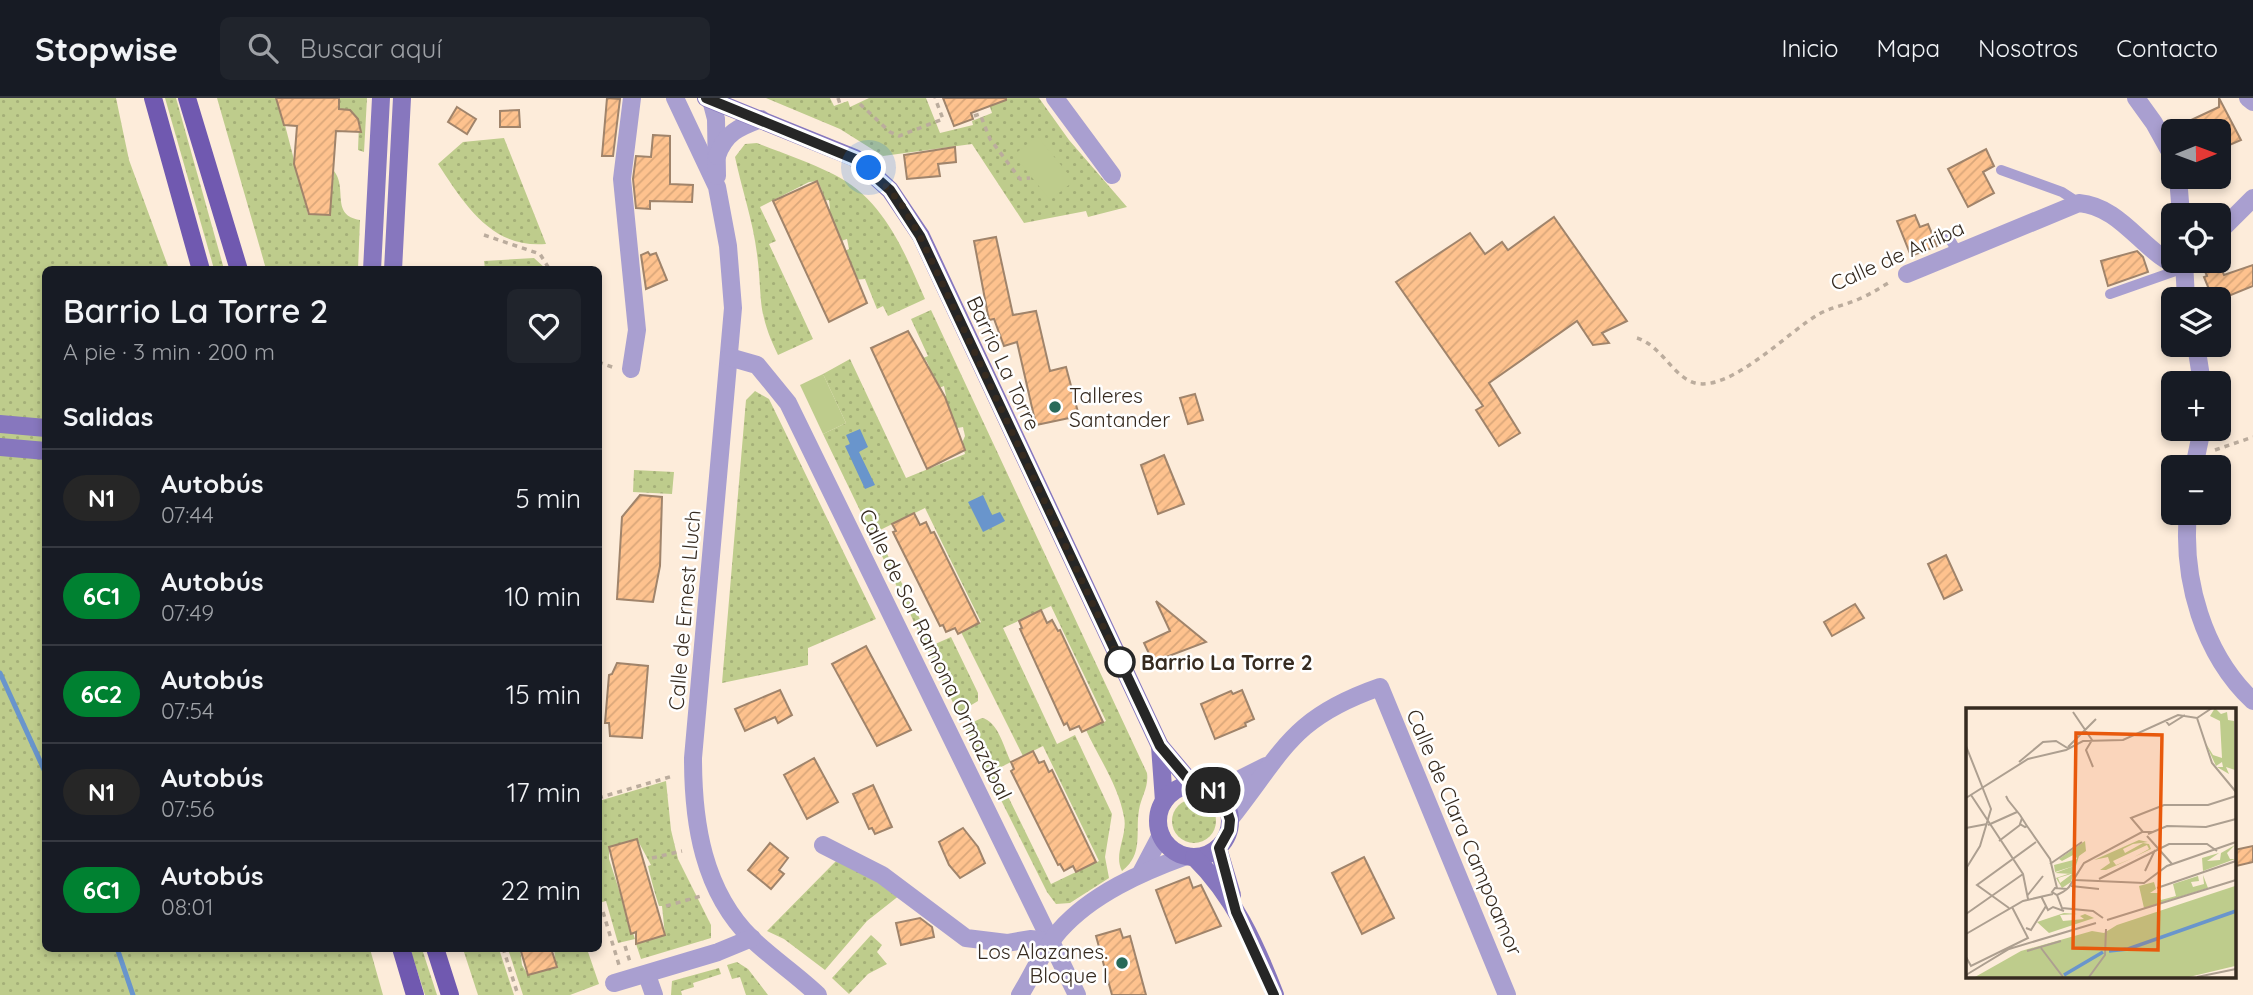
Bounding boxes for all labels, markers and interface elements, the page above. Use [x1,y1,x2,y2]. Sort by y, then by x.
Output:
search box [220,17,710,80]
text: Stopwise [35,28,178,69]
icon: search [244,29,282,67]
text: Buscar aquí [300,32,442,65]
text: Inicio [1781,33,1839,63]
text: Mapa [1877,33,1940,63]
text: Nosotros [1978,33,2078,63]
text: Contacto [2116,33,2218,63]
north arrow [2161,119,2231,189]
map controls [2161,119,2231,525]
your location [851,150,886,185]
button: locate [2161,203,2231,273]
street label: Calle de Arriba [1826,214,1968,296]
button: layers [2161,287,2231,357]
button: heart [507,289,581,363]
text: Barrio La Torre 2 [63,290,328,331]
street label: Barrio La Torre [961,292,1047,434]
text: A pie · 3 min · 200 m [63,337,275,366]
button: + [2161,371,2231,441]
place label: Talleres Santander [1069,382,1170,432]
marker: Talleres Santander [1047,399,1063,415]
text: Salidas [63,400,153,433]
button: − [2161,455,2231,525]
text: Autobús [161,467,263,500]
text: 5 min [515,482,581,515]
text: N1 [88,483,115,513]
text: 07:44 [161,500,214,529]
street label: Calle de Sor Ramona Ormazábal [854,504,1018,804]
street label: Calle de Ernest Lluch [662,509,706,711]
text: Autobús [161,565,263,598]
text: 10 min [505,580,581,613]
text: 6C1 [83,581,120,611]
text: 07:49 [161,598,214,627]
marker: Barrio La Torre 2 [1105,647,1135,677]
place label: Barrio La Torre 2 [1141,649,1313,675]
text: Autobús [161,663,263,696]
text: 15 min [506,678,581,711]
text: 6C2 [81,679,122,709]
text: 07:54 [161,696,214,725]
street label: Calle de Clara Campoamor [1401,705,1529,959]
inset map [1966,708,2236,978]
text: Autobús [161,761,263,794]
line badge: N1 [1182,767,1244,813]
text: N1 [1200,775,1226,805]
text: 17 min [507,776,581,809]
text: N1 [88,777,115,807]
text: 07:56 [161,794,214,823]
text: Autobús [161,859,263,892]
text: 22 min [501,874,581,907]
text: 6C1 [83,875,120,905]
text: 08:01 [161,892,214,921]
place label: Los Alazanes. Bloque I [977,938,1108,988]
marker: Los Alazanes. Bloque I [1114,955,1130,971]

